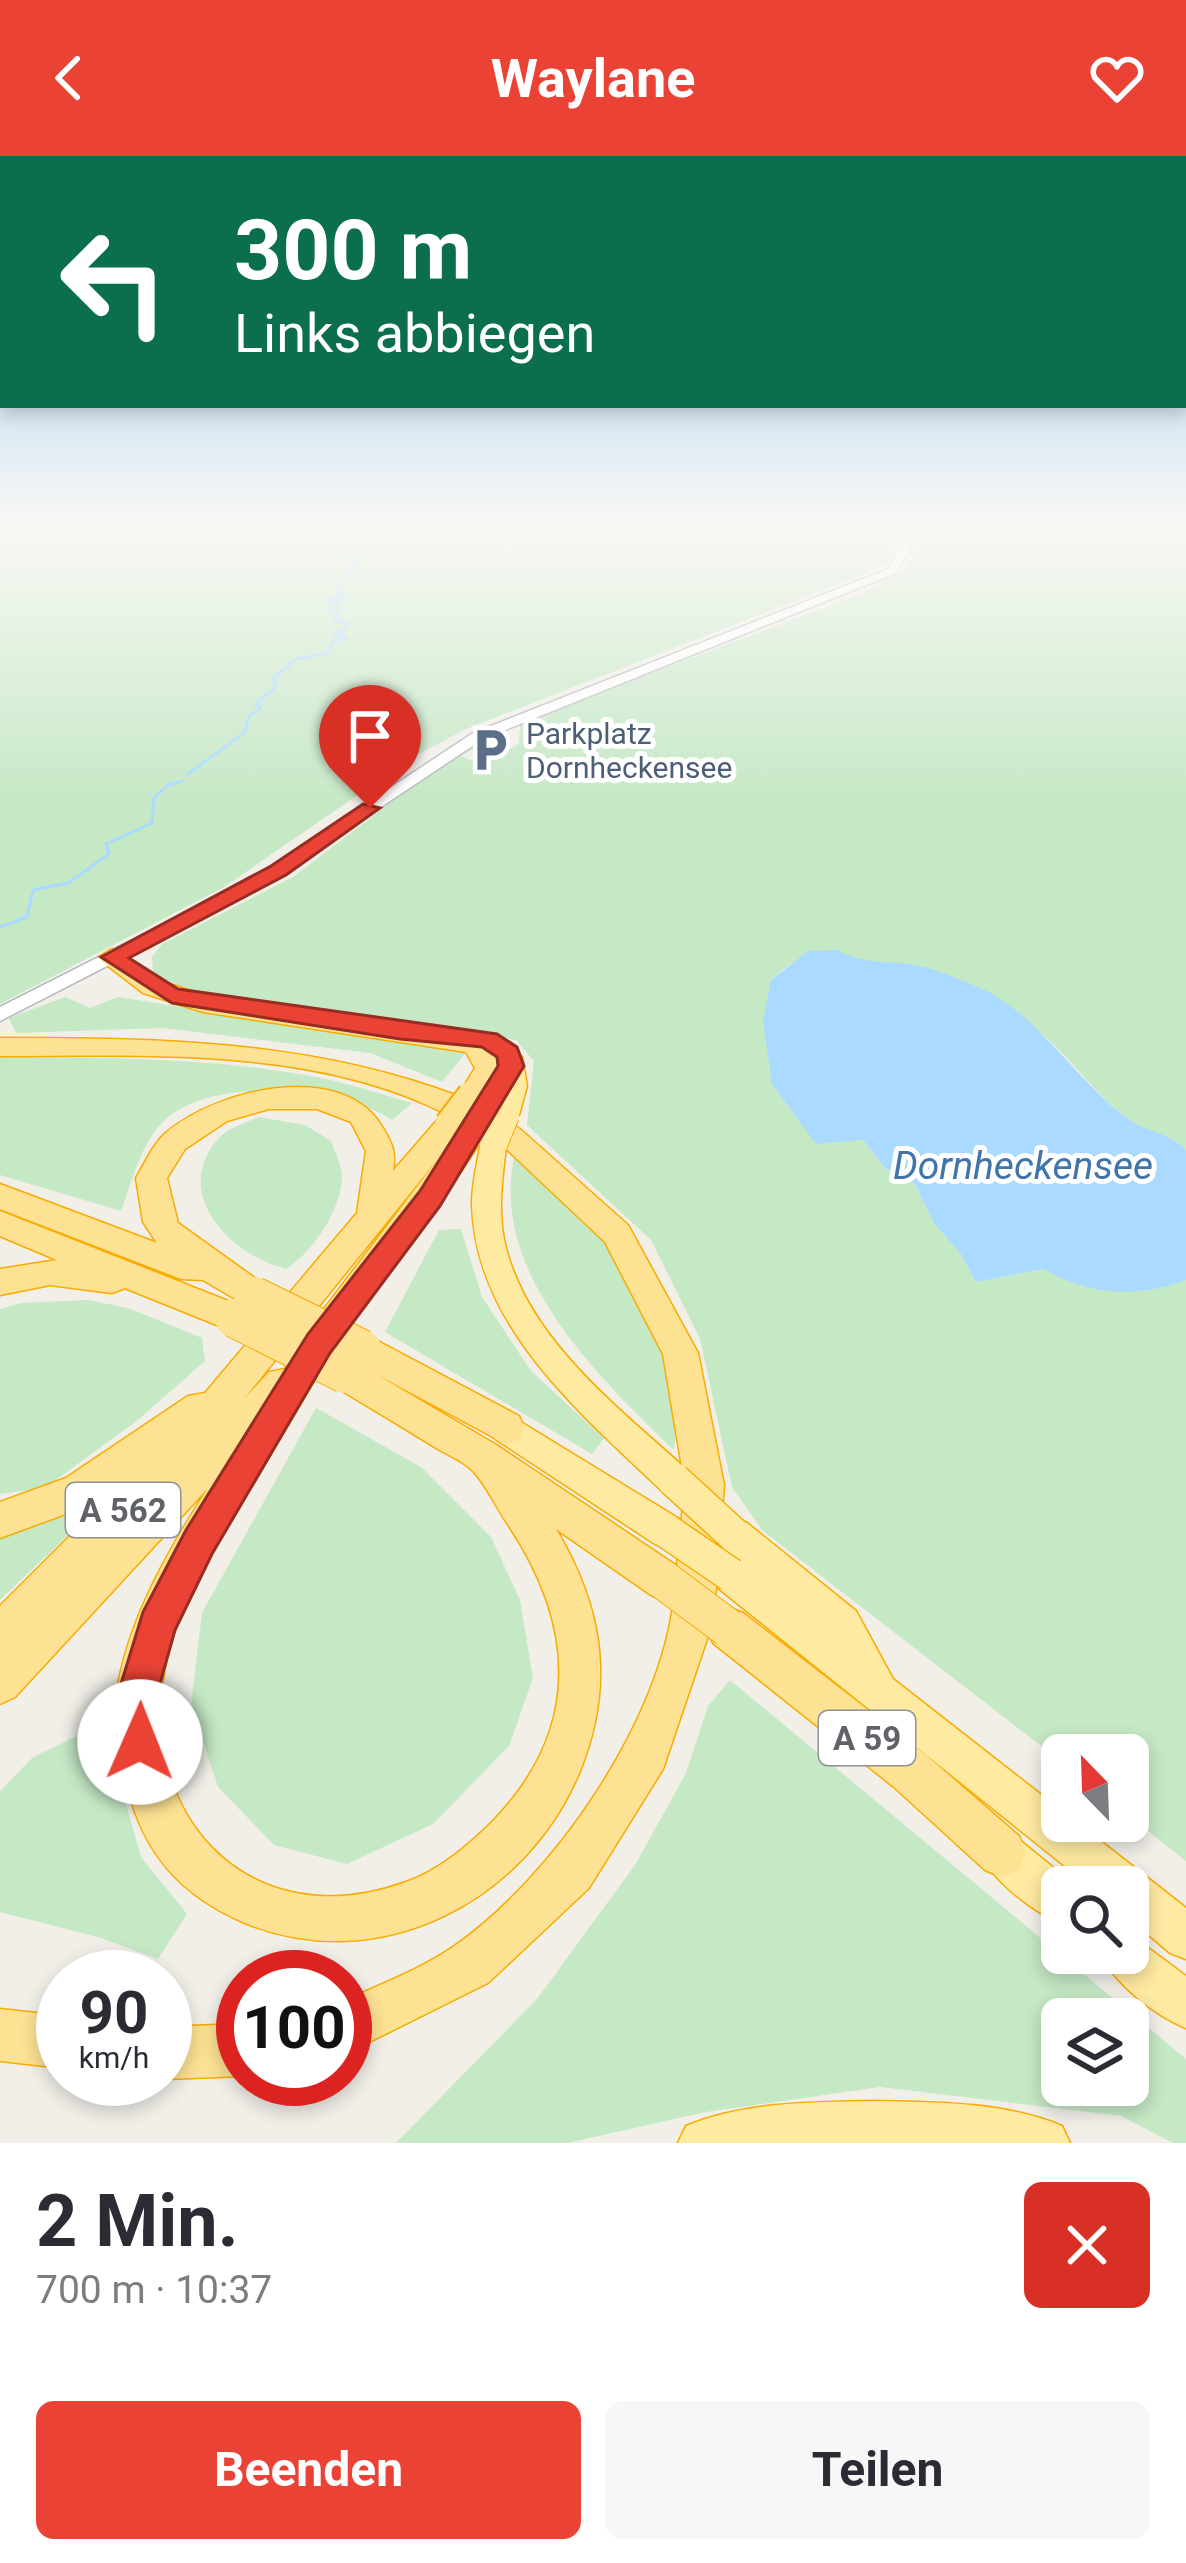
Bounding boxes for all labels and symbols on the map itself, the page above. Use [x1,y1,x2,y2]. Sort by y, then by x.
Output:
pin [319,685,421,808]
place label: Parkplatz Dornheckensee [526,716,732,785]
parking icon: Parkplatz Dornheckensee [465,725,515,775]
water label: Dornheckensee [893,1143,1153,1189]
road number: A 562 [66,1483,180,1537]
position arrow [77,1679,203,1805]
road number: A 59 [819,1711,915,1765]
north arrow [1041,1734,1149,1842]
speed limit sign: 100 [216,1950,372,2106]

